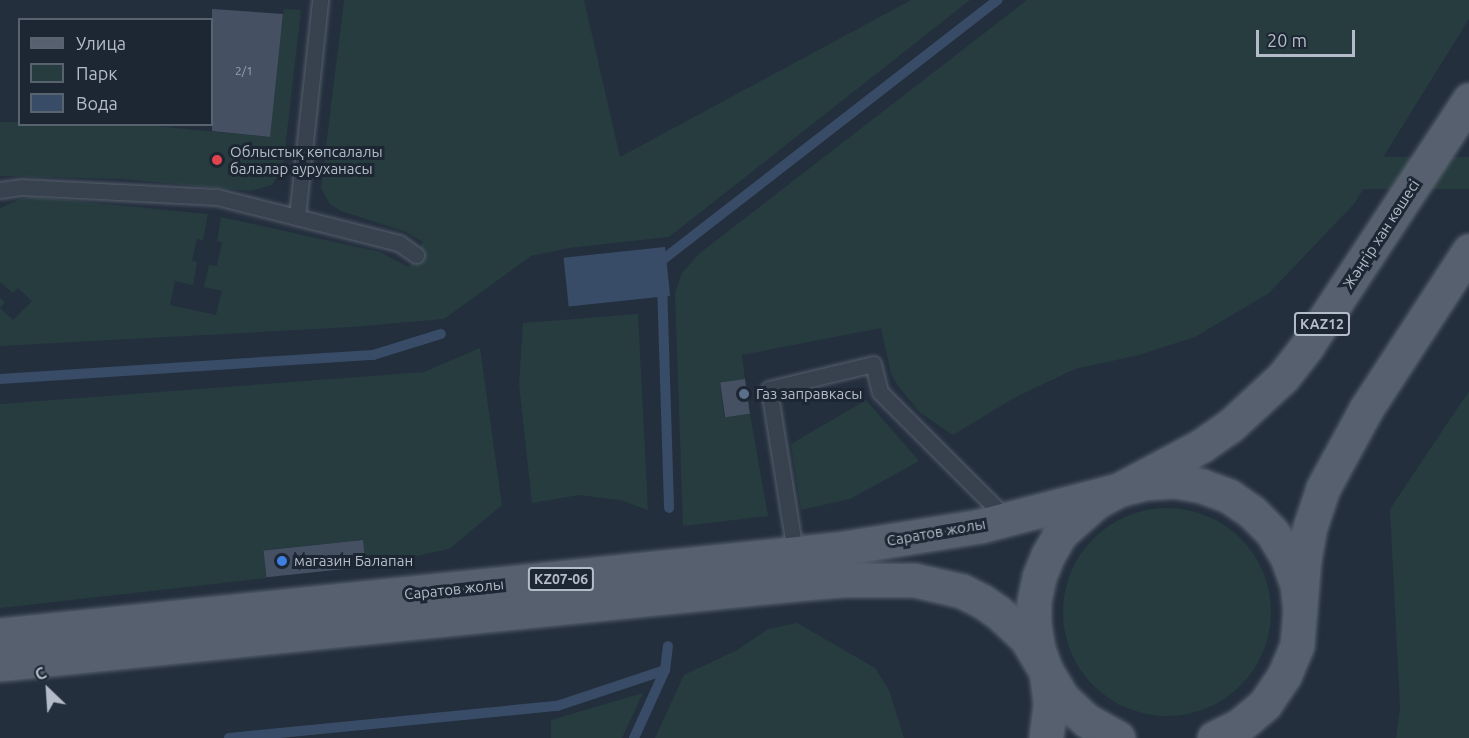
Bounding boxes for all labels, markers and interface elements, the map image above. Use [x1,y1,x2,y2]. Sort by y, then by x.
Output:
legend [18,18,213,126]
scale bar [1259,18,1358,56]
text: 20 m [1267,30,1307,50]
text: Улица [76,33,126,53]
text: Парк [76,63,117,83]
house number: 2/1 [235,64,253,78]
text: Вода [76,93,118,113]
place label: Облыстық көпсалалы балалар ауруханасы [230,142,383,177]
marker: Облыстық көпсалалы балалар ауруханасы [208,151,226,169]
street label: Жәңгір хан көшесі [1339,176,1423,292]
road number: KAZ12 [1294,313,1350,335]
place label: Газ заправкасы [756,385,862,403]
marker: Газ заправкасы [737,387,751,401]
street label: Саратов жолы [885,514,987,550]
place label: магазин Балапан [294,552,413,570]
marker: магазин Балапан [275,554,289,568]
road number: KZ07-06 [526,568,596,590]
street label: Саратов жолы [403,575,505,603]
north arrow [18,660,78,720]
text: С [32,663,49,684]

